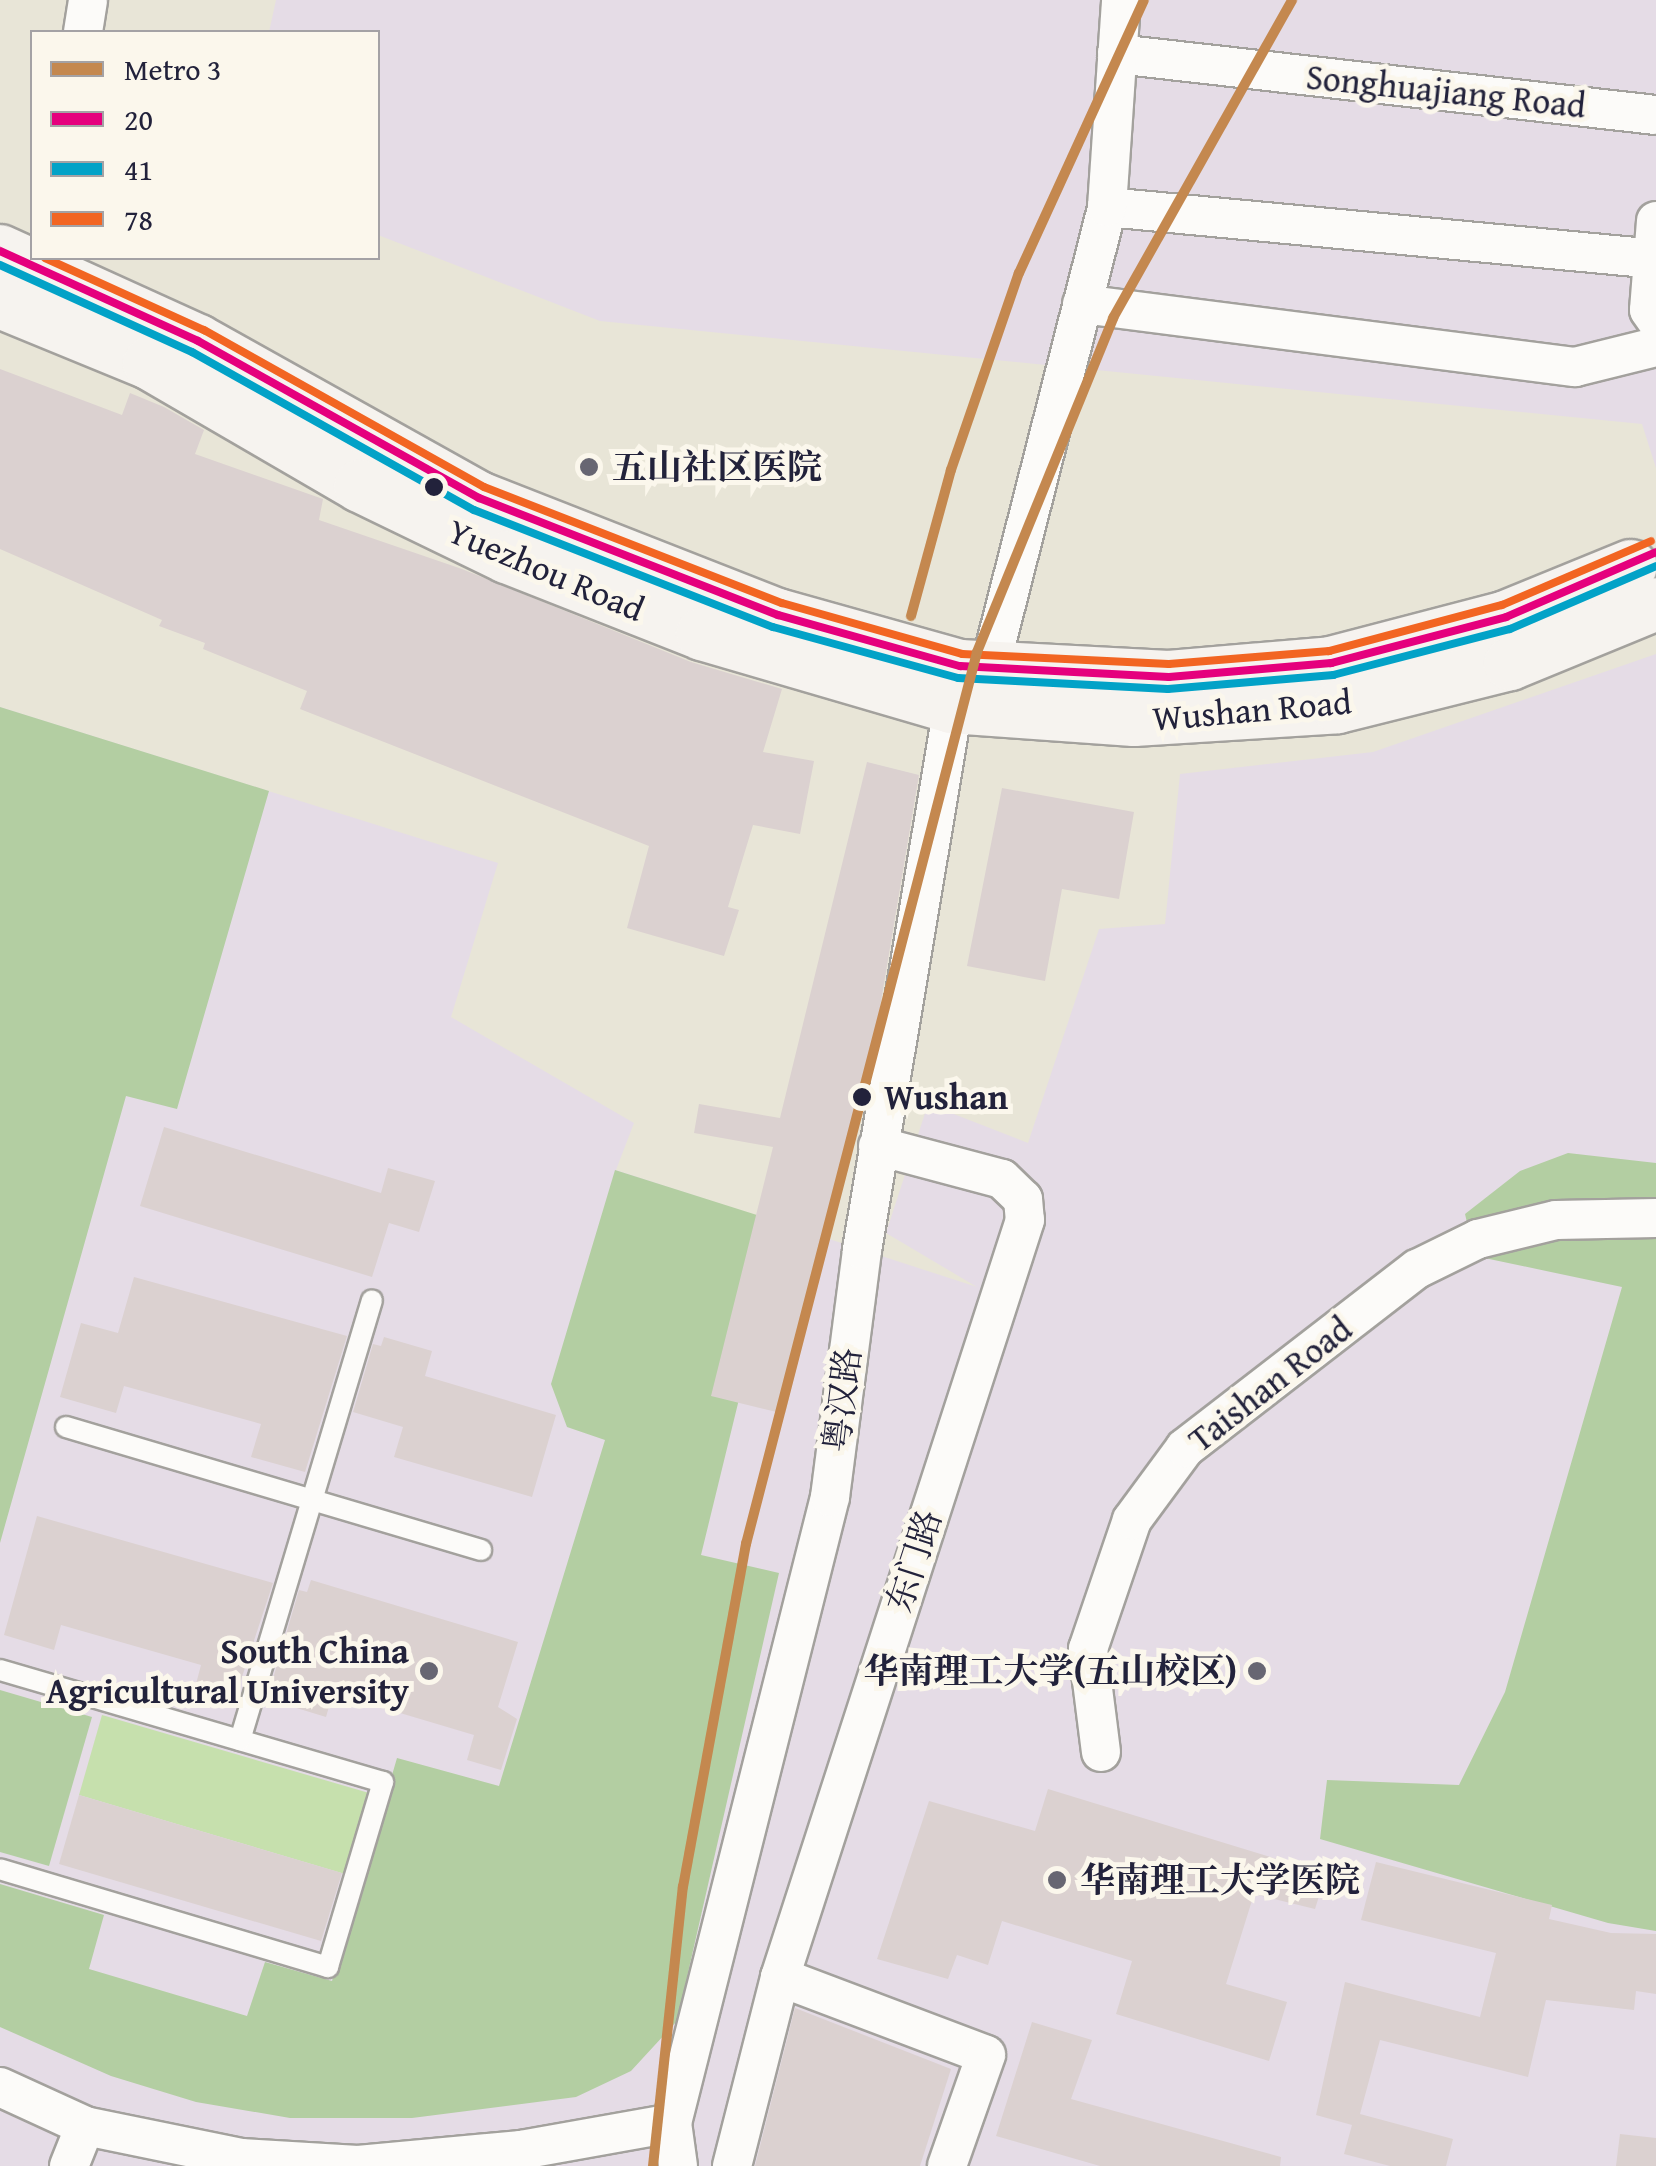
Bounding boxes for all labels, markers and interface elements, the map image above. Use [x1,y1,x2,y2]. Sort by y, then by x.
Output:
legend [30,30,380,260]
text: Metro 3 [124,47,222,91]
street label: Songhuajiang Road [1304,55,1588,127]
text: 20 [124,97,153,141]
text: 41 [124,147,153,191]
text: 78 [124,197,153,241]
place label: 五山社区医院 [612,446,822,488]
marker: 五山社区医院 [576,454,602,480]
unlabelled marker [424,477,444,497]
street label: Yuezhou Road [442,510,650,630]
street label: Wushan Road [1151,680,1353,740]
place label: Wushan [884,1076,1008,1118]
marker: Wushan [849,1084,875,1110]
street label: Taishan Road [1180,1307,1360,1461]
street label: 粤汉路 [815,1345,869,1455]
street label: 东门路 [878,1505,950,1617]
place label: South China Agricultural University [46,1630,409,1712]
place label: 华南理工大学(五山校区) [863,1650,1237,1692]
marker: South China Agricultural University [418,1660,440,1682]
marker: 华南理工大学(五山校区) [1246,1660,1268,1682]
place label: 华南理工大学医院 [1080,1859,1360,1901]
marker: 华南理工大学医院 [1044,1867,1070,1893]

